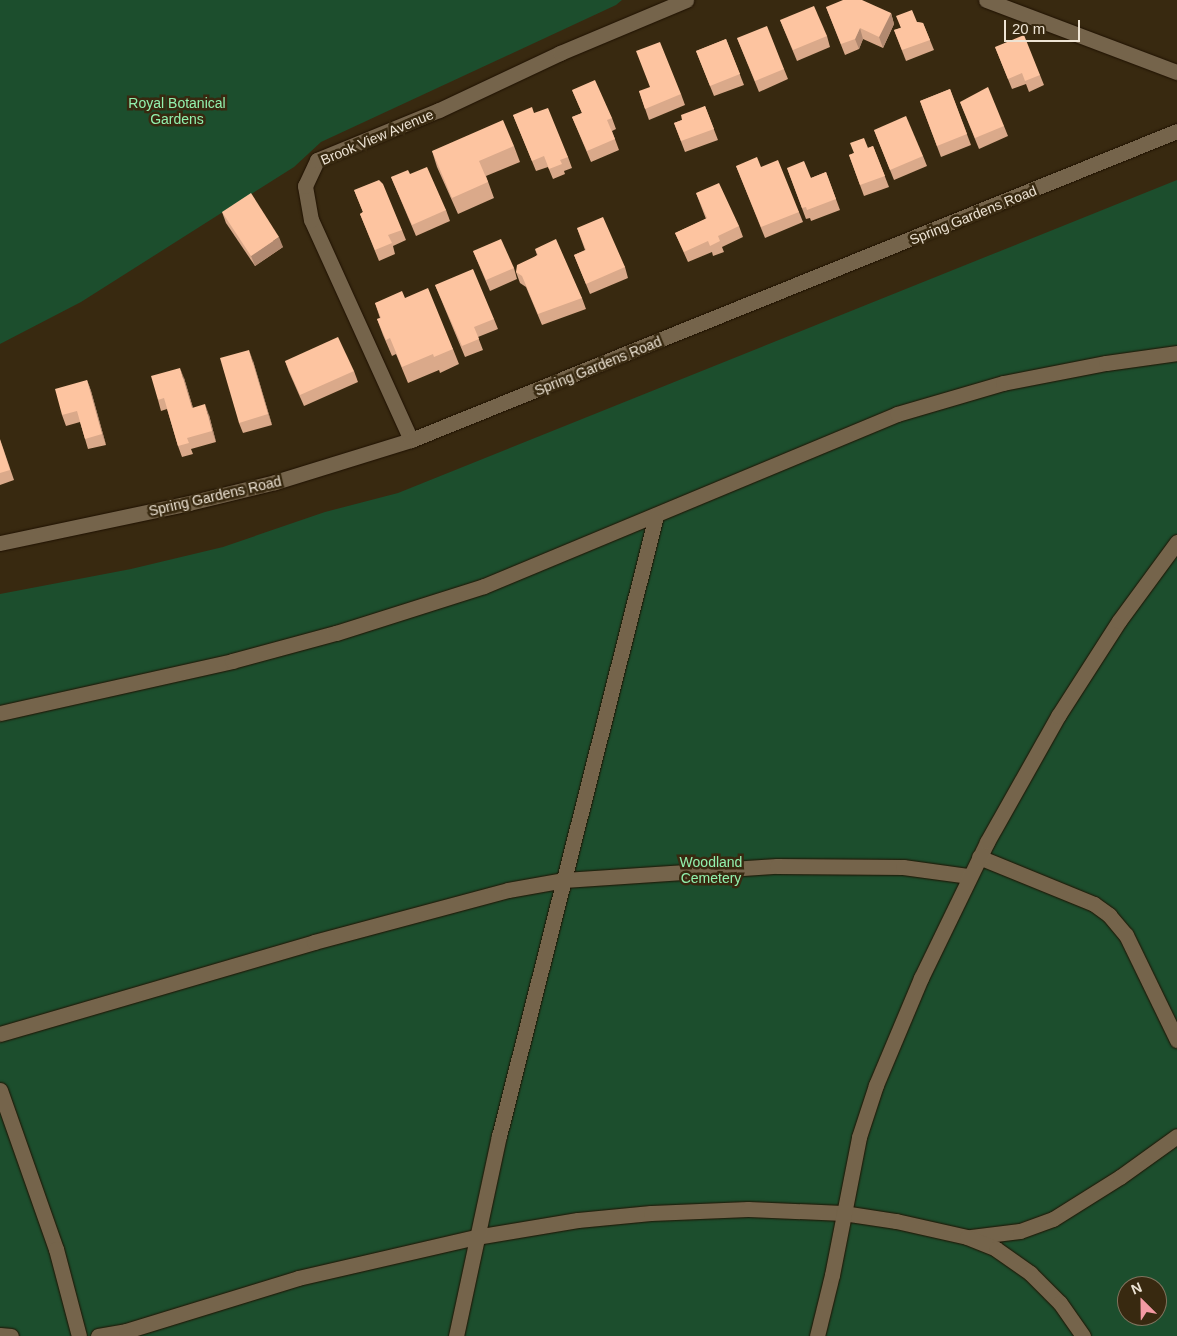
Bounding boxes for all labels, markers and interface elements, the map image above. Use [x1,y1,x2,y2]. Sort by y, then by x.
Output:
scale bar [1007,10,1083,42]
text: 20 m [1012,20,1045,37]
park label: Royal Botanical Gardens [128,95,226,128]
street label: Brook View Avenue [318,105,436,169]
street label: Spring Gardens Road [907,182,1039,248]
street label: Spring Gardens Road [532,333,664,399]
street label: Spring Gardens Road [147,473,283,519]
park label: Woodland Cemetery [680,854,742,886]
north arrow [1117,1276,1167,1326]
text: N [1129,1279,1144,1297]

